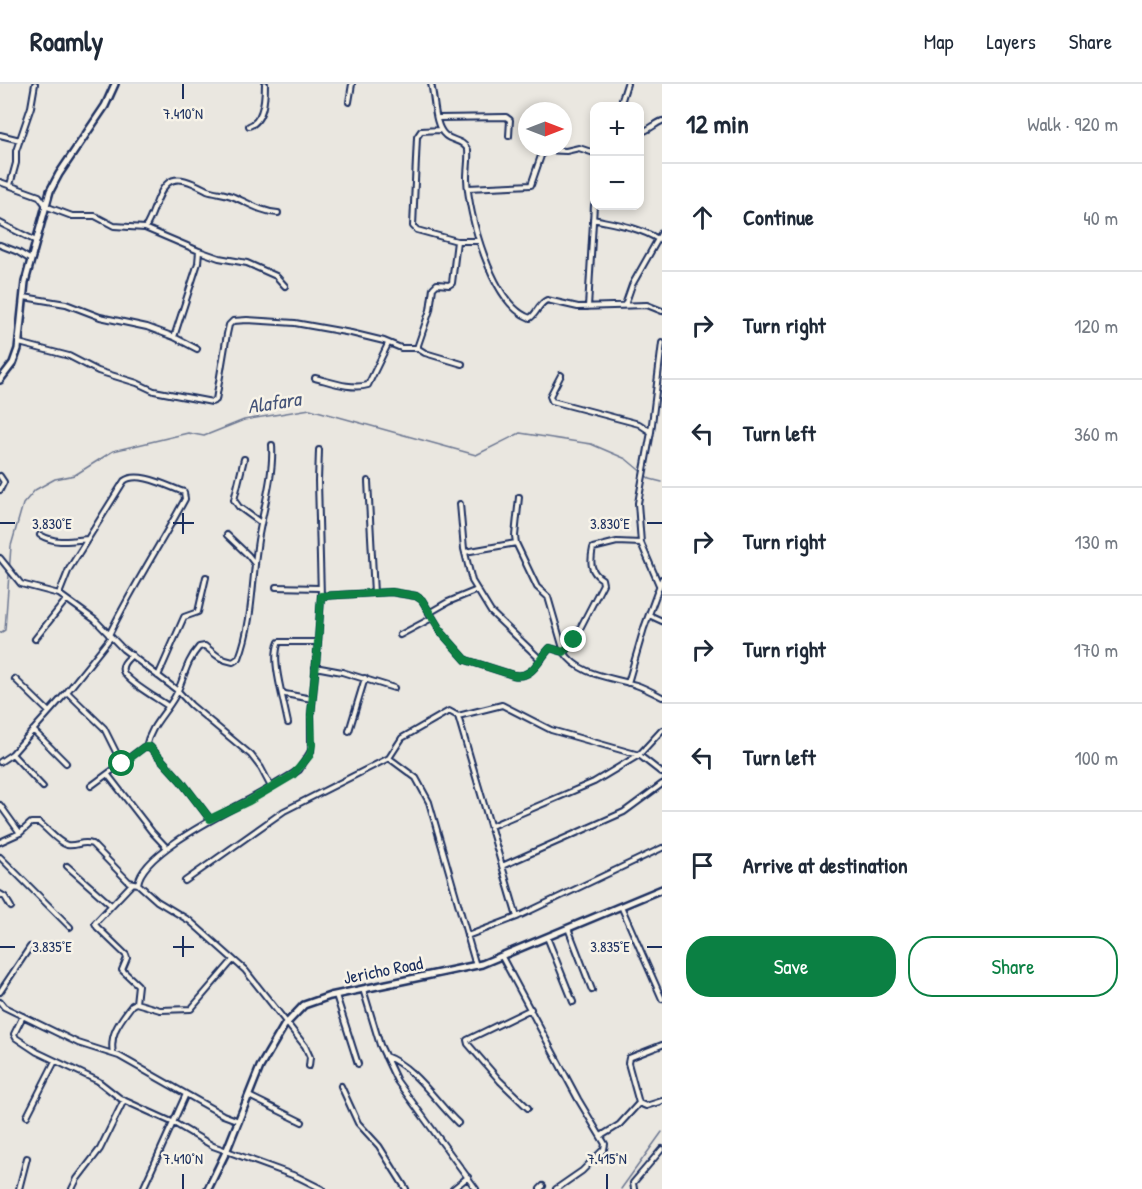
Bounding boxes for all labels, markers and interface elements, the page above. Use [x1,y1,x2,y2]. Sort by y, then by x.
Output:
text: Roamly [30,22,103,60]
text: Map [924,27,953,56]
text: Layers [986,27,1036,56]
text: Share [1069,27,1112,56]
north arrow [518,102,572,156]
map controls [590,102,644,210]
button: + [590,102,644,156]
text: 7.410°N [163,103,203,124]
text: 12 min [686,106,749,141]
text: Walk · 920 m [1027,110,1118,137]
button: − [590,156,644,210]
icon: ahead [686,201,719,234]
text: Continue [743,202,814,232]
text: 40 m [1083,204,1118,231]
icon: right [686,309,719,342]
text: Turn right [743,310,826,340]
text: 120 m [1074,312,1118,339]
water label: Alafara [245,384,305,420]
icon: left [686,417,719,450]
text: Turn left [743,418,816,448]
text: 360 m [1074,420,1118,447]
text: 3.830°E [32,513,72,534]
text: 3.830°E [590,513,630,534]
icon: right [686,525,719,558]
text: Turn right [743,526,826,556]
text: 130 m [1075,528,1118,555]
route end [560,626,586,652]
icon: right [686,633,719,666]
text: Turn right [743,634,826,664]
text: 170 m [1074,636,1118,663]
icon: left [686,741,719,774]
text: Turn left [743,742,816,772]
text: 100 m [1075,744,1118,771]
route start [108,750,134,776]
icon: arrive [686,849,719,882]
text: Arrive at destination [743,850,908,880]
text: 3.835°E [32,936,72,957]
text: 3.835°E [590,936,630,957]
button: Save [686,936,896,997]
button: Share [908,936,1118,997]
street label: Jericho Road [341,950,425,990]
text: 7.410°N [163,1148,203,1169]
text: 7.415°N [587,1148,627,1169]

